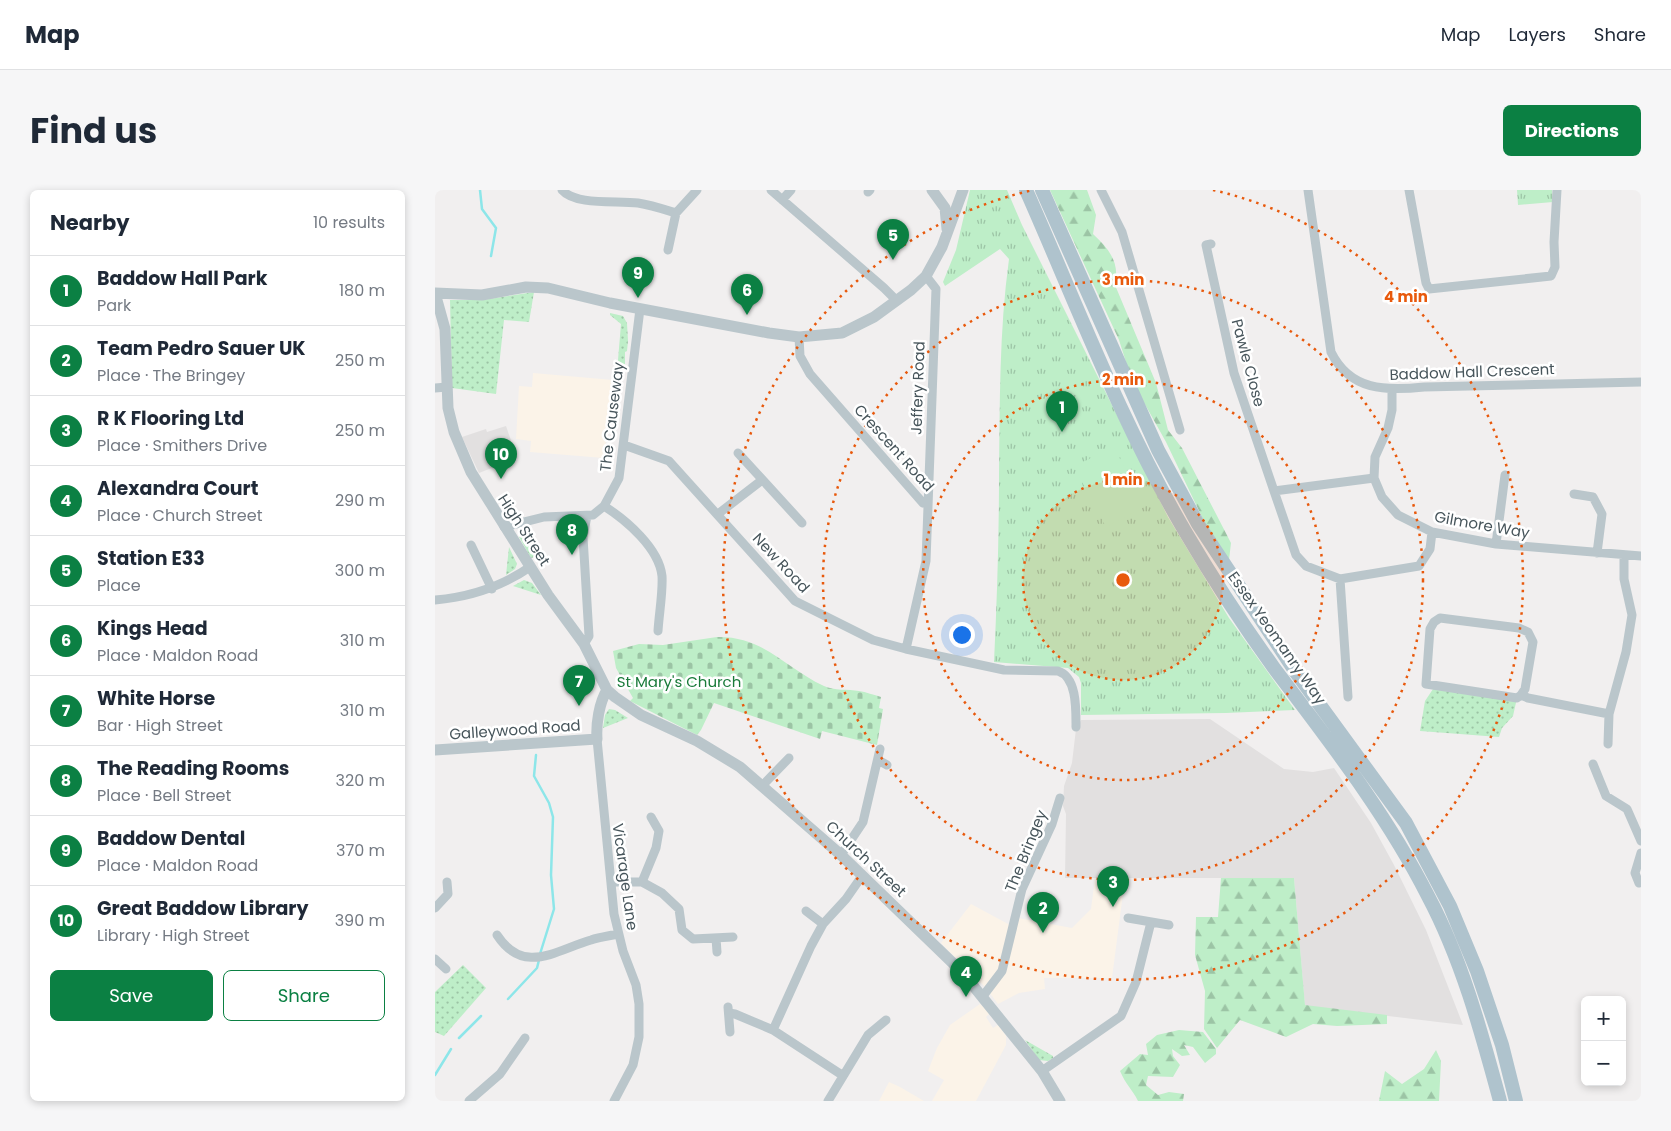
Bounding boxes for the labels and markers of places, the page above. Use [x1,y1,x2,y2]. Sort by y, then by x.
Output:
pin: 5 [877,219,909,260]
pin: 9 [622,257,654,298]
pin: 6 [731,274,763,315]
pin: 1 [1046,391,1078,432]
pin: 10 [485,438,517,479]
pin: 8 [556,514,588,555]
centre of rings [1114,571,1132,589]
pin: 7 [563,665,595,706]
pin: 3 [1097,866,1129,907]
pin: 2 [1027,892,1059,933]
pin: 4 [950,956,982,997]

